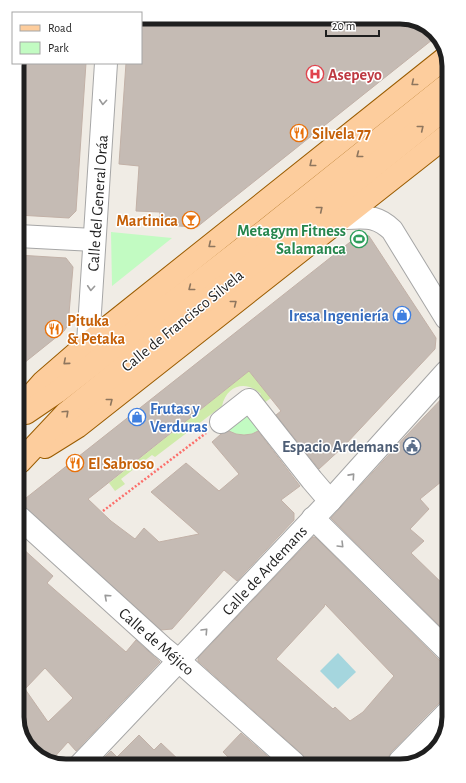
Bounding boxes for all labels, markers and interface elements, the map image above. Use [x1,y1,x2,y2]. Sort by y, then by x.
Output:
legend [12,12,142,64]
scale bar [326,12,379,38]
text: 20 m [332,20,355,32]
text: Road [48,22,72,34]
text: Park [48,42,69,54]
hospital icon: Asepeyo [305,64,325,84]
place label: Asepeyo [328,67,382,84]
one-way arrow [411,78,418,85]
one-way arrow [99,99,108,105]
restaurant icon: Silvela 77 [289,123,309,143]
one-way arrow [417,125,424,132]
place label: Silvela 77 [312,126,371,142]
street label: Calle del General Oráa [85,134,111,272]
one-way arrow [357,151,364,158]
one-way arrow [310,159,317,166]
one-way arrow [315,207,322,214]
bar icon: Martinica [181,210,201,230]
place label: Martinica [116,213,178,229]
place label: Metagym Fitness Salamanca [237,223,346,257]
sports icon: Metagym Fitness Salamanca [349,229,369,249]
one-way arrow [208,241,215,248]
street label: Calle de Francisco Silvela [119,267,247,375]
one-way arrow [189,283,196,290]
one-way arrow [87,285,96,291]
one-way arrow [230,301,237,308]
shop icon: Iresa Ingeniería [392,305,412,325]
place label: Iresa Ingeniería [289,308,389,324]
place label: Pituka & Petaka [67,313,125,347]
restaurant icon: Pituka & Petaka [44,319,64,339]
one-way arrow [63,358,71,365]
one-way arrow [105,398,112,405]
place label: Frutas y Verduras [150,401,208,435]
shop icon: Frutas y Verduras [127,407,147,427]
one-way arrow [61,411,69,418]
public building icon: Espacio Ardemans [402,436,422,456]
place label: Espacio Ardemans [282,439,399,455]
restaurant icon: El Sabroso [65,453,85,473]
place label: El Sabroso [88,456,154,472]
one-way arrow [347,473,355,481]
street label: Calle de Ardemans [219,523,310,619]
one-way arrow [336,540,344,548]
one-way arrow [104,594,112,602]
street label: Calle de Méjico [115,605,197,679]
one-way arrow [200,628,208,636]

